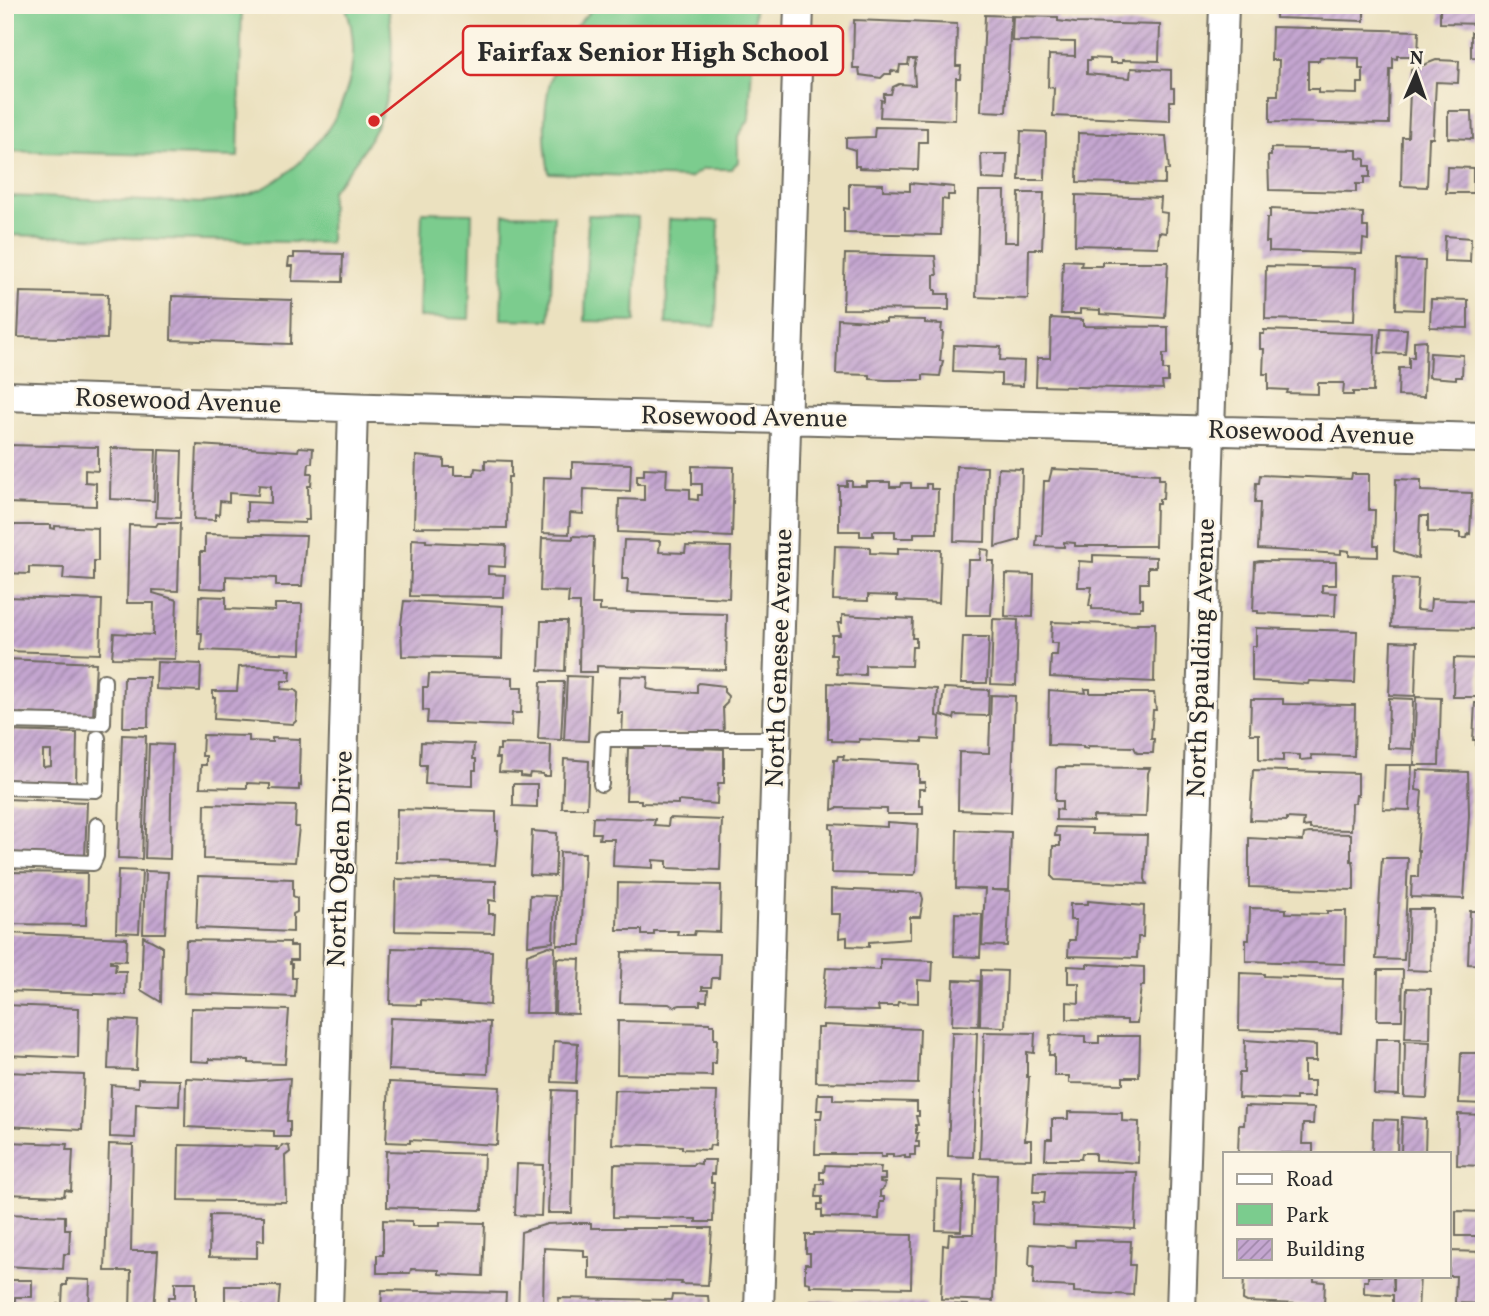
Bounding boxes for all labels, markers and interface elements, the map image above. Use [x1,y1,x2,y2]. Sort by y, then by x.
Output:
callout: Fairfax Senior High School [463,26,843,75]
text: Fairfax Senior High School [477,34,829,73]
north arrow [1380,38,1450,108]
text: N [1409,46,1424,72]
street label: Rosewood Avenue [74,380,282,424]
street label: Rosewood Avenue [640,398,848,438]
street label: Rosewood Avenue [1207,412,1415,456]
street label: North Spaulding Avenue [1179,517,1225,799]
street label: North Genesee Avenue [757,528,803,788]
street label: North Ogden Drive [319,750,363,968]
legend [1223,1152,1450,1278]
text: Road [1286,1166,1333,1195]
text: Park [1286,1202,1329,1231]
text: Building [1286,1236,1365,1265]

